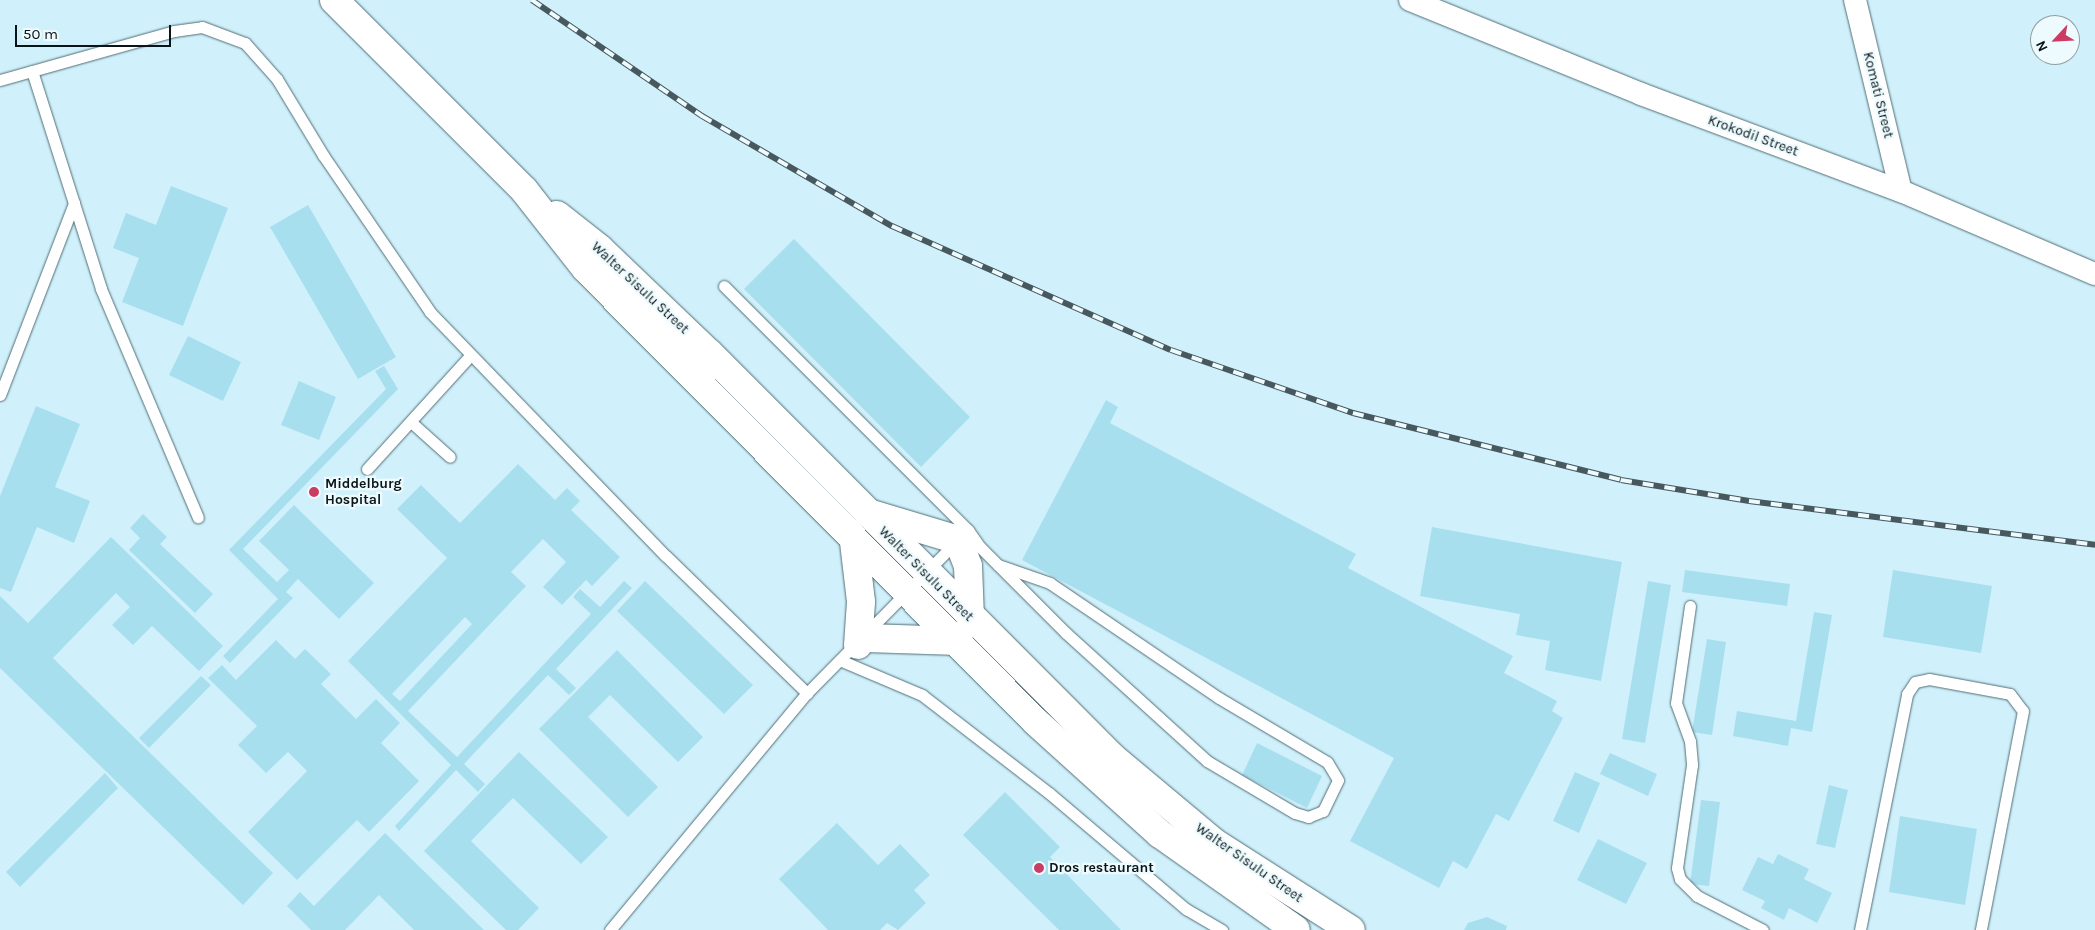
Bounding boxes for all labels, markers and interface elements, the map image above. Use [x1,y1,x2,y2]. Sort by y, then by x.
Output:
scale bar [18,15,174,47]
north arrow [2030,15,2080,65]
text: 50 m [23,25,58,43]
text: N [2032,38,2052,54]
street label: Komati Street [1859,50,1897,140]
street label: Krokodil Street [1706,112,1800,160]
street label: Walter Sisulu Street [588,238,692,338]
place label: Middelburg Hospital [325,476,402,508]
marker: Middelburg Hospital [307,485,321,499]
street label: Walter Sisulu Street [875,523,977,625]
street label: Walter Sisulu Street [1192,820,1306,906]
place label: Dros restaurant [1049,860,1154,876]
marker: Dros restaurant [1033,862,1045,874]

